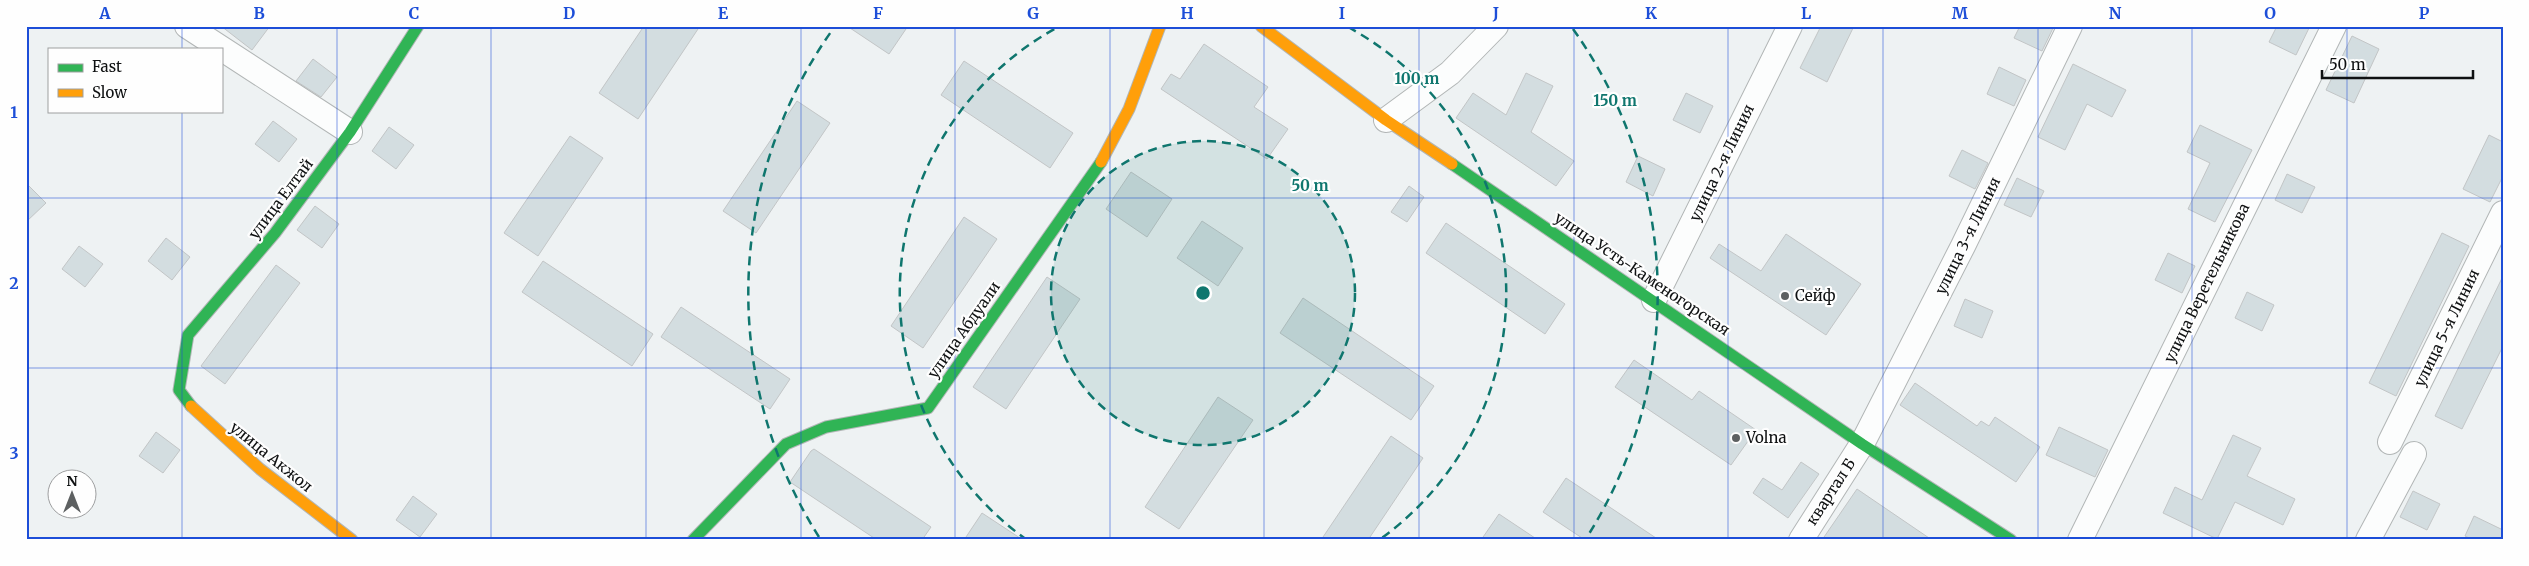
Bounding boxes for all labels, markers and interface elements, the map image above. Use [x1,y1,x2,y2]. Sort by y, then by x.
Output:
text: A [98,3,111,23]
text: B [253,3,265,23]
text: C [409,3,419,23]
text: D [563,3,575,23]
text: E [718,3,729,23]
text: F [873,3,883,23]
text: G [1027,3,1039,23]
text: H [1180,3,1194,23]
text: I [1339,3,1345,23]
text: J [1492,3,1499,23]
text: K [1645,3,1657,23]
text: L [1801,3,1811,23]
text: M [1952,3,1969,23]
text: N [2109,3,2122,23]
text: O [2264,3,2276,23]
text: P [2419,3,2430,23]
legend [48,48,222,112]
scale bar [2322,48,2473,80]
text: 50 m [2329,55,2366,74]
text: Fast [92,57,122,76]
text: 100 m [1395,69,1439,88]
text: Slow [92,83,127,102]
text: 150 m [1593,91,1637,110]
street label: улица 2-я Линия [1685,101,1758,224]
text: 1 [10,102,18,122]
street label: улица Елтай [244,155,317,243]
street label: улица 3-я Линия [1931,174,2004,298]
text: 50 m [1291,176,1329,195]
street label: улица Веретельникова [2160,200,2253,366]
street label: улица Усть-Каменогорская [1551,208,1734,339]
street label: улица 5-я Линия [2410,266,2483,390]
text: 2 [9,273,19,293]
street label: улица Абдуали [923,278,1004,382]
centre of rings [1194,284,1212,302]
place label: Сейф [1795,286,1836,305]
marker: Сейф [1779,290,1791,302]
street label: улица Акжол [226,417,316,496]
place label: Volna [1745,428,1786,447]
marker: Volna [1730,432,1742,444]
text: 3 [9,443,19,463]
street label: квартал Б [1802,455,1859,529]
north arrow [48,468,98,518]
text: N [66,472,78,490]

